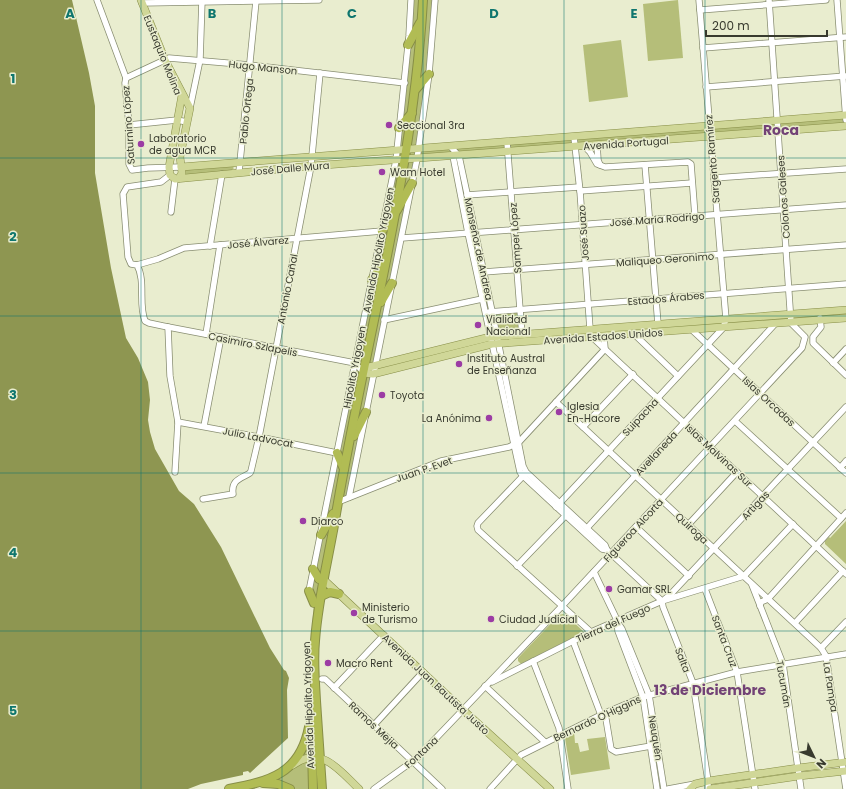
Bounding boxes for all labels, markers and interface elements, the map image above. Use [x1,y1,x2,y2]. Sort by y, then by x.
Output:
text: A [65,4,75,23]
text: B [208,4,217,23]
text: C [347,4,357,23]
text: D [489,4,499,23]
text: E [630,4,638,23]
scale bar [706,12,827,38]
street label: Eustaquio Molina [140,13,185,97]
text: 200 m [712,17,750,34]
street label: Hugo Manson [228,56,298,79]
text: 1 [11,69,15,88]
street label: Pablo Ortega [236,78,257,145]
street label: Saturnino López [118,85,139,165]
street label: Sargento Ramírez [701,114,724,204]
place label: Seccional 3ra [397,118,465,133]
marker: Seccional 3ra [384,120,394,130]
district label: Roca [763,120,799,140]
place label: Laboratorio de agua MCR [149,131,216,158]
street label: Avenida Portugal [583,133,669,154]
marker: Laboratorio de agua MCR [136,139,146,149]
street label: Colonos Galeses [773,155,794,239]
street label: José Dalle Mura [250,158,330,179]
place label: Wam Hotel [390,165,445,180]
marker: Wam Hotel [377,167,387,177]
street label: Avenida Hipólito Yrigoyen [359,186,398,314]
street label: Monseñor de Andrea [460,197,497,302]
street label: Samper López [506,202,525,274]
street label: José Suazo [574,205,593,261]
street label: José María Rodrigo [609,209,705,230]
text: 2 [9,227,17,246]
street label: José Álvarez [227,232,290,253]
street label: Maliqueo Geronimo [615,249,715,270]
street label: Antonio Cañal [273,253,302,325]
street label: Estados Árabes [627,288,705,309]
place label: Vialidad Nacional [486,312,530,339]
marker: Vialidad Nacional [473,320,483,330]
street label: Hipólito Yrigoyen [339,325,370,410]
street label: Avenida Estados Unidos [543,325,663,348]
street label: Casimiro Szlapelis [207,328,299,360]
place label: Instituto Austral de Enseñanza [467,351,545,378]
marker: Instituto Austral de Enseñanza [454,359,464,369]
street label: Islas Orcadas [739,373,799,430]
text: 3 [9,385,17,404]
place label: Toyota [390,388,424,403]
marker: Toyota [377,390,387,400]
street label: Suipacha [619,395,662,440]
place label: Iglesia En-Hacore [567,399,620,426]
marker: Iglesia En-Hacore [554,407,564,417]
place label: La Anónima [422,411,481,426]
marker: La Anónima [484,413,494,423]
street label: Islas Malvinas Sur [681,420,756,491]
street label: Julio Ladvocat [221,423,295,452]
street label: Avellaneda [632,428,681,479]
street label: Juan P. Evet [394,453,455,486]
street label: Artigas [738,487,773,523]
street label: Figueroa Alcorta [600,495,667,566]
street label: Quiroga [672,509,712,548]
place label: Diarco [311,514,344,529]
marker: Diarco [298,516,308,526]
text: 4 [9,543,18,562]
place label: Gamar SRL [617,582,672,597]
marker: Gamar SRL [604,584,614,594]
place label: Ministerio de Turismo [362,600,418,627]
street label: Tierra del Fuego [574,600,653,647]
marker: Ministerio de Turismo [349,608,359,618]
place label: Ciudad Judicial [499,612,577,627]
street label: Santa Cruz [708,613,741,670]
marker: Ciudad Judicial [486,614,496,624]
street label: Avenida Juan Bautista Justo [379,631,493,738]
street label: Avenida Hipólito Yrigoyen [299,641,318,769]
street label: Salta [671,646,694,675]
place label: Macro Rent [336,656,393,671]
marker: Macro Rent [323,658,333,668]
street label: Tucumán [772,659,795,709]
street label: La Pampa [819,661,842,713]
district label: 13 de Diciembre [654,680,767,700]
street label: Bernardo O'Higgins [551,692,644,745]
street label: Ramos Mejia [345,698,402,753]
text: 5 [9,701,17,720]
street label: Neuquén [645,714,666,762]
street label: Fontana [401,733,442,772]
north arrow [794,737,834,777]
text: N [813,755,830,772]

